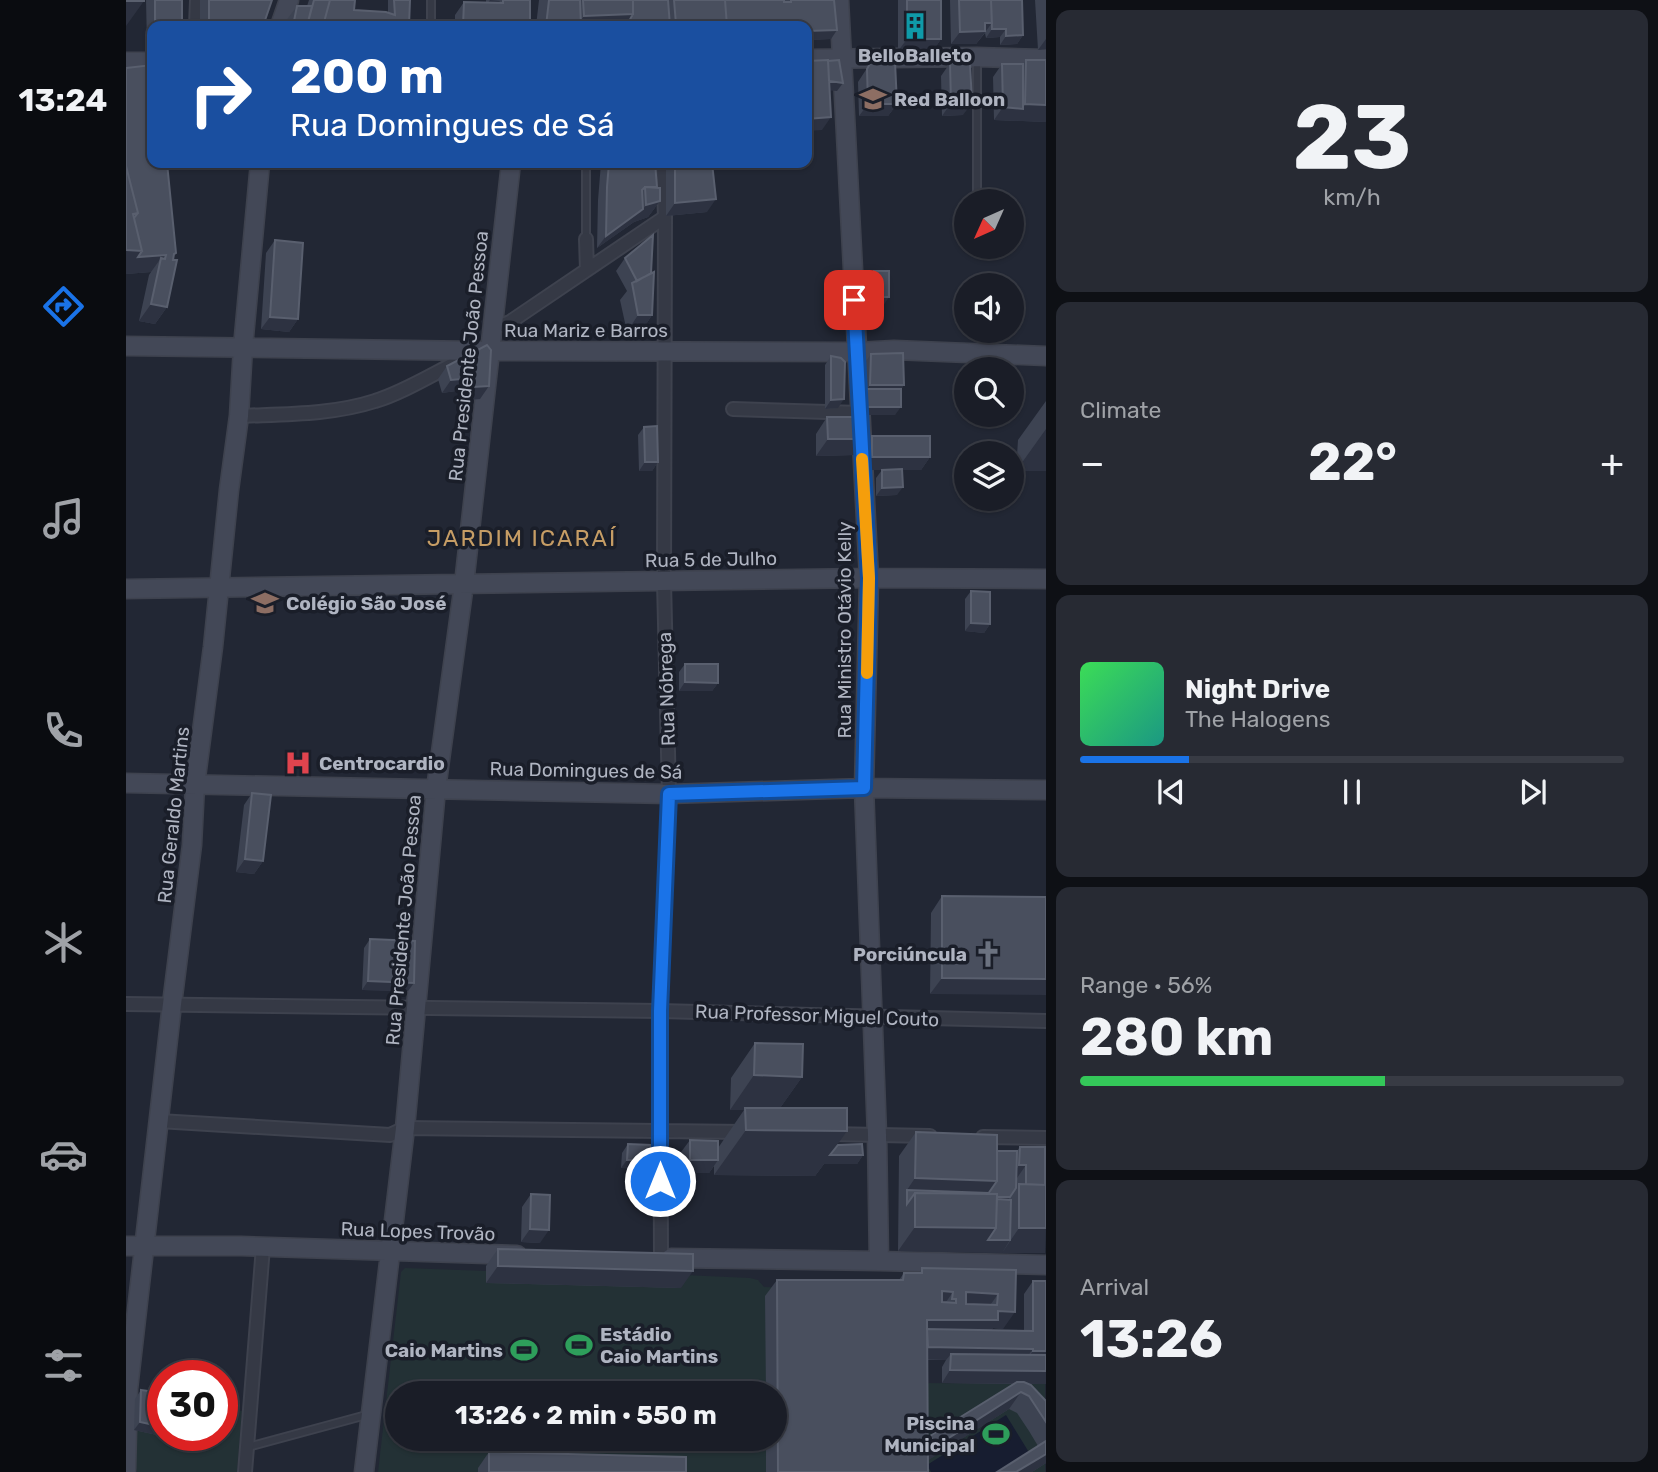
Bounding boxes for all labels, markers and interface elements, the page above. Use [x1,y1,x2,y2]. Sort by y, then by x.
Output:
building icon: BelloBalleto [900,11,930,41]
place label: BelloBalleto [858,44,972,67]
text: 200 m [290,47,444,105]
icon: right [175,49,266,140]
text: 13:24 [19,81,107,119]
text: 23 [1292,83,1412,191]
school or university icon: Red Balloon [858,84,888,114]
place label: Red Balloon [894,88,1005,111]
text: Rua Domingues de Sá [290,106,615,144]
text: km/h [1323,183,1381,211]
north arrow [954,189,1024,259]
map controls [954,189,1024,511]
street label: Rua Presidente João Pessoa [444,230,493,482]
pin [824,270,884,330]
button: sound [954,273,1024,343]
icon: arrive [835,281,873,319]
icon: directions [39,282,88,331]
street label: Rua Mariz e Barros [504,319,668,342]
button: search [954,357,1024,427]
text: Climate [1080,396,1161,424]
text: 22° [1308,431,1397,493]
text: − [1080,440,1105,486]
text: + [1600,440,1624,486]
button: layers [954,441,1024,511]
icon: music [39,494,88,543]
street label: Rua Ministro Otávio Kelly [833,521,856,739]
district label: JARDIM ICARAÍ [427,524,617,552]
street label: Rua 5 de Julho [645,547,777,572]
school or university icon: Colégio São José [250,588,280,618]
place label: Colégio São José [286,592,446,615]
street label: Rua Nóbrega [653,632,680,746]
text: Night Drive [1185,674,1330,705]
text: The Halogens [1185,705,1331,733]
icon: phone [39,706,88,755]
street label: Rua Geraldo Martins [153,726,194,905]
hospital icon: Centrocardio [283,748,313,778]
place label: Centrocardio [319,752,445,775]
street label: Rua Domingues de Sá [489,757,683,784]
icon: previous [1152,773,1190,811]
icon: pause [1333,773,1371,811]
icon: next [1514,773,1552,811]
street label: Rua Presidente João Pessoa [381,794,426,1046]
icon: climate [39,918,88,967]
church icon: Porciúncula [973,939,1003,969]
place label: Porciúncula [853,943,967,966]
text: Range · 56% [1080,971,1212,999]
street label: Rua Professor Miguel Couto [695,1000,939,1031]
text: 280 km [1080,1006,1274,1068]
icon: car [39,1130,88,1179]
position arrow [623,1144,697,1218]
street label: Rua Lopes Trovão [340,1217,496,1246]
text: Arrival [1080,1273,1149,1301]
text: 13:26 [1080,1308,1223,1370]
place label: Estádio Caio Martins [600,1323,718,1368]
sports icon: Estádio Caio Martins [564,1330,594,1360]
sports icon: Caio Martins [509,1335,539,1365]
place label: Caio Martins [385,1339,503,1362]
icon: filters [39,1341,88,1390]
speed limit sign: 30 [147,1360,238,1451]
text: 13:26 · 2 min · 550 m [455,1400,717,1431]
place label: Piscina Municipal [884,1412,975,1457]
sports icon: Piscina Municipal [981,1419,1011,1449]

